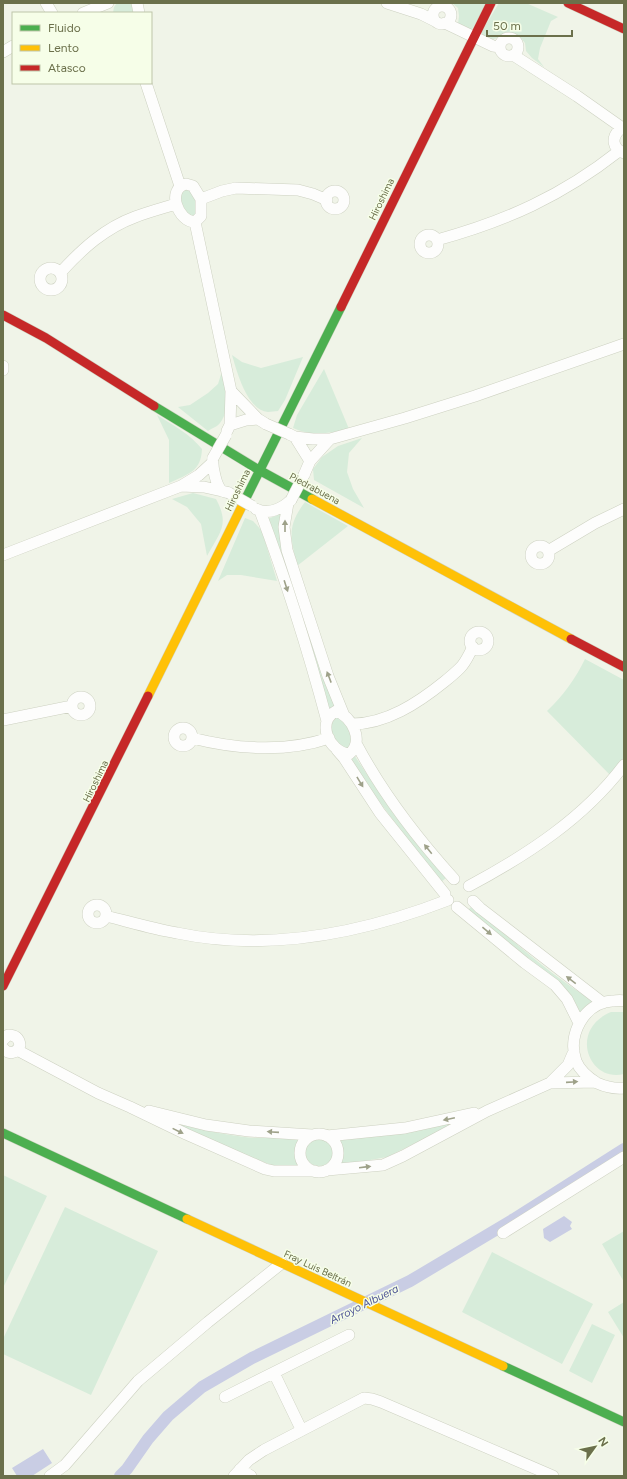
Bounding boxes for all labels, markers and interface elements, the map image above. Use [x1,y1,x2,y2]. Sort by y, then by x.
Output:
legend [12,12,152,84]
scale bar [487,12,572,38]
text: 50 m [493,19,521,33]
text: Fluido [48,21,81,35]
text: Lento [48,41,79,55]
text: Atasco [48,61,86,75]
street label: Hiroshima [366,176,397,222]
street label: Hiroshima [222,467,253,513]
street label: Piedrabuena [287,470,342,507]
one-way arrow [282,519,288,532]
one-way arrow [283,580,289,592]
one-way arrow [325,671,331,683]
street label: Hiroshima [80,758,111,804]
one-way arrow [356,776,363,788]
one-way arrow [424,844,433,855]
one-way arrow [481,927,492,936]
one-way arrow [566,976,577,984]
one-way arrow [566,1078,578,1085]
one-way arrow [442,1116,455,1122]
one-way arrow [172,1127,184,1134]
one-way arrow [267,1129,279,1136]
one-way arrow [359,1163,372,1170]
street label: Fray Luis Beltrán [282,1247,354,1290]
water label: Arroyo Albuera [327,1282,401,1327]
north arrow [575,1427,615,1467]
text: N [595,1435,611,1449]

